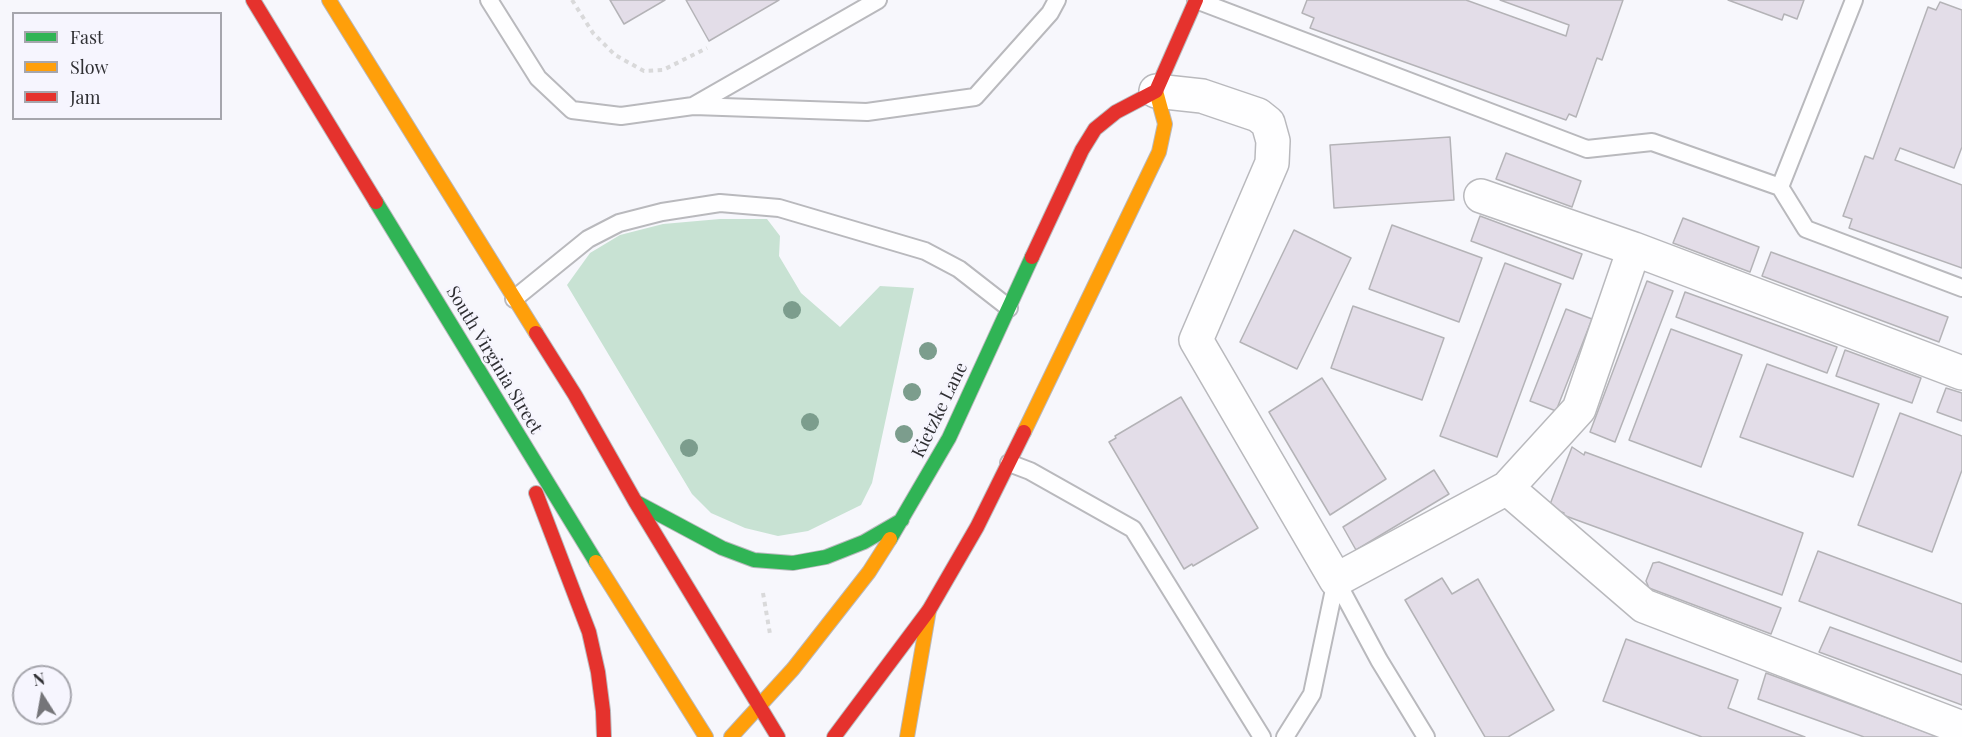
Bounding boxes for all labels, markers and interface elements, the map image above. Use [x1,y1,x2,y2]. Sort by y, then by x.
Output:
legend [12,12,222,120]
text: Fast [70,25,103,49]
text: Slow [70,55,108,79]
text: Jam [70,85,100,109]
street label: South Virginia Street [441,282,547,438]
street label: Kietzke Lane [908,359,972,461]
north arrow [12,665,72,725]
text: N [31,667,47,690]

